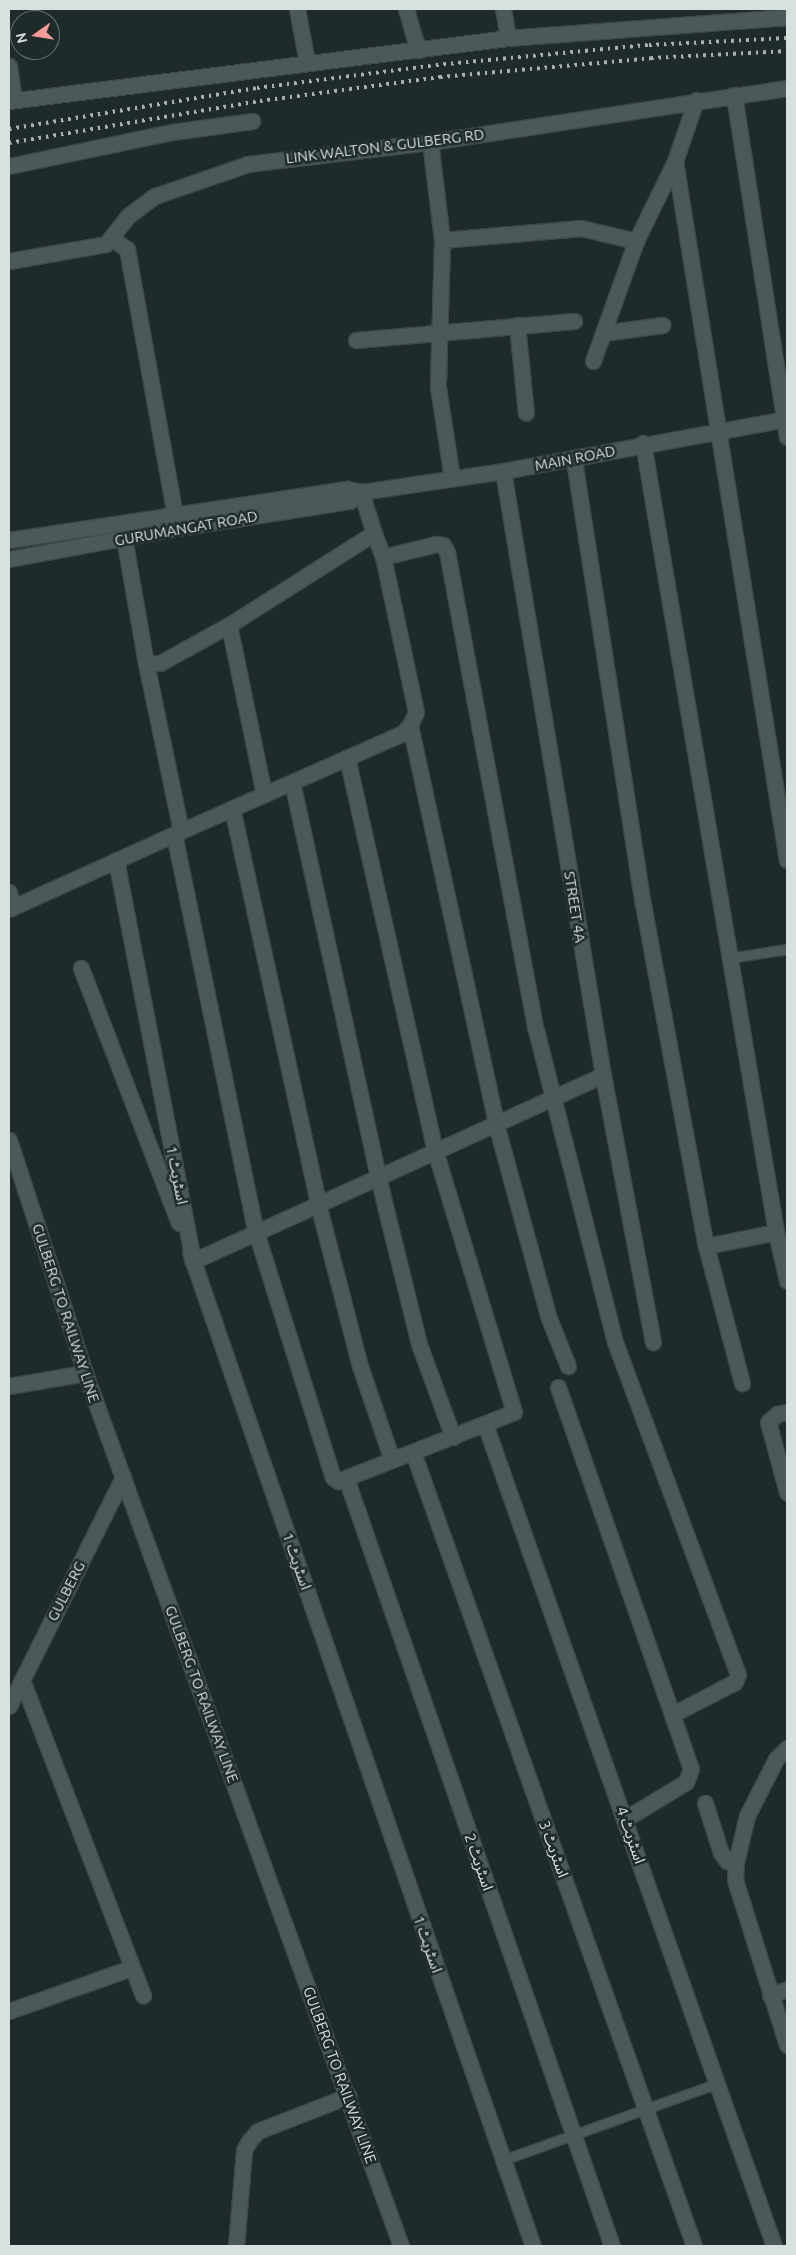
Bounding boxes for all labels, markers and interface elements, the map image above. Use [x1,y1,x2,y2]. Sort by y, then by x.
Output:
north arrow [10,10,60,60]
text: N [12,31,30,45]
street label: LINK WALTON & GULBERG RD [285,125,485,167]
street label: MAIN ROAD [533,441,617,475]
street label: GURUMANGAT ROAD [113,507,259,549]
street label: STREET 4A [560,870,590,944]
street label: اسٹریٹ 1 [163,1144,191,1206]
street label: GULBERG TO RAILWAY LINE [29,1221,103,1405]
street label: اسٹریٹ 1 [279,1530,315,1592]
street label: GULBERG [43,1558,89,1624]
street label: GULBERG TO RAILWAY LINE [162,1603,242,1785]
street label: اسٹریٹ 4 [613,1804,649,1866]
street label: اسٹریٹ 3 [535,1818,573,1880]
street label: اسٹریٹ 2 [461,1831,497,1893]
street label: اسٹریٹ 1 [410,1913,446,1975]
street label: GULBERG TO RAILWAY LINE [300,1984,380,2166]

